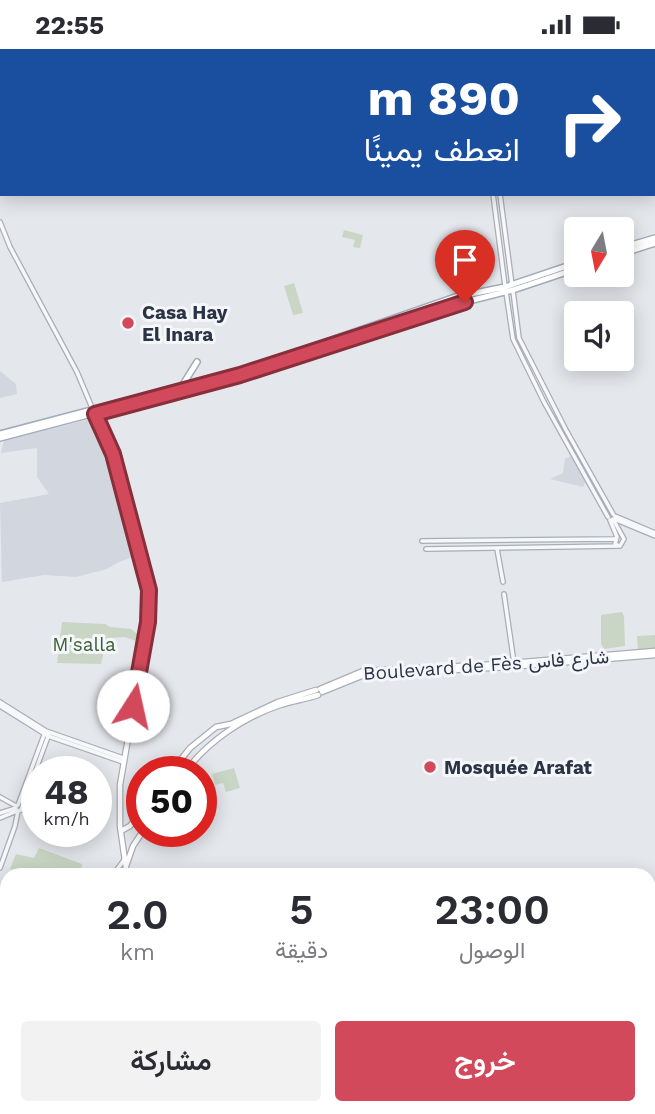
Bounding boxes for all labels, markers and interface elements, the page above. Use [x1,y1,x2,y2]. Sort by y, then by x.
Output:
text: 22:55 [35,10,104,40]
text: 890 m [367,69,520,127]
icon: right [544,77,635,168]
text: انعطف يمينًا [364,131,520,169]
north arrow [564,217,634,287]
map controls [564,217,634,371]
pin [435,230,495,302]
icon: arrive [446,241,484,279]
place label: Casa Hay El Inara [142,301,228,346]
button: sound [564,301,634,371]
marker: Casa Hay El Inara [120,315,136,331]
park label: M'salla [52,633,116,656]
street label: Boulevard de Fès شارع فاس [362,645,610,686]
position arrow [96,669,170,743]
speed limit sign: 50 [126,756,217,847]
place label: Mosquée Arafat [444,756,593,779]
marker: Mosquée Arafat [422,759,438,775]
text: 48 [44,771,89,813]
text: km/h [43,808,90,829]
text: 5 [289,885,314,934]
text: 23:00 [434,885,550,934]
text: 2.0 [106,890,169,939]
text: دقيقة [275,937,328,964]
text: الوصول [459,937,525,964]
text: km [120,939,155,966]
button: مشاركة [21,1021,321,1101]
button: خروج [335,1021,635,1101]

